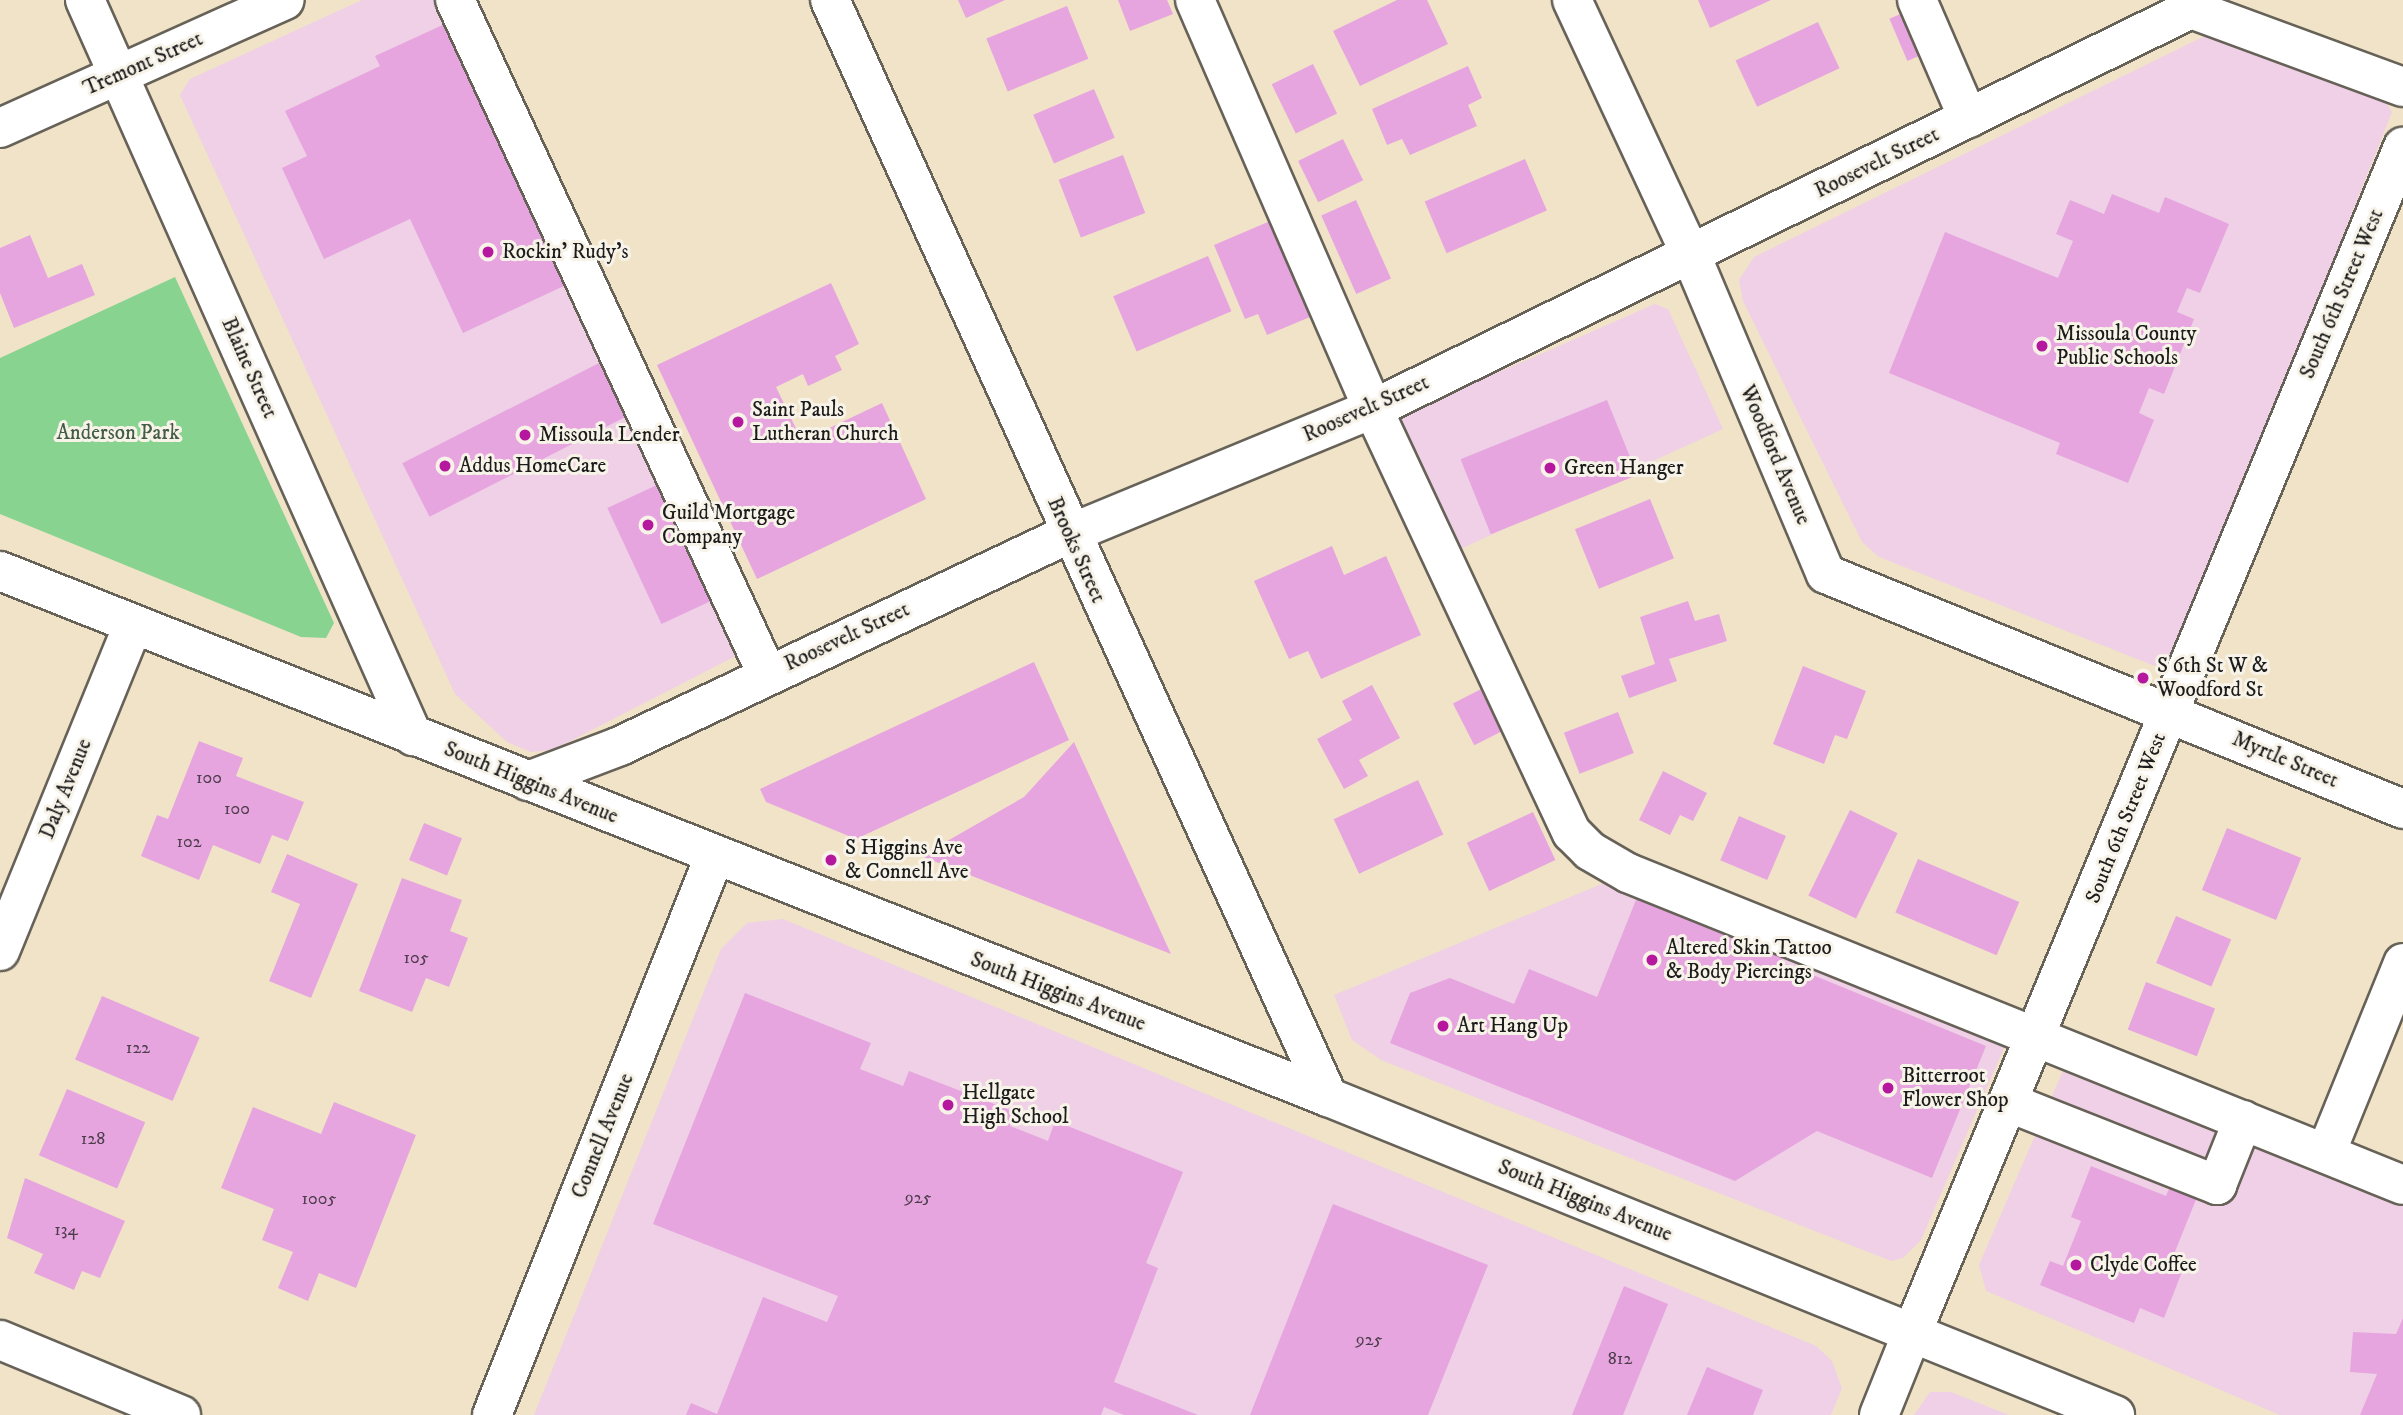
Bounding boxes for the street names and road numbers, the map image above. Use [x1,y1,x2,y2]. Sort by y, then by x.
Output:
street label: Tremont Street [79,26,207,102]
street label: Roosevelt Street [1811,122,1943,204]
street label: South 6th Street West [2295,205,2389,383]
street label: Blaine Street [216,314,282,422]
street label: Roosevelt Street [1299,370,1433,448]
street label: Woodford Avenue [1734,381,1816,529]
street label: Brooks Street [1042,493,1110,607]
street label: Roosevelt Street [780,597,914,677]
street label: Myrtle Street [2228,726,2342,794]
street label: South 6th Street West [2080,729,2172,907]
street label: Daly Avenue [35,735,97,843]
street label: South Higgins Avenue [440,737,622,829]
street label: South Higgins Avenue [967,947,1149,1037]
street label: Connell Avenue [567,1070,639,1202]
street label: South Higgins Avenue [1494,1155,1676,1247]

